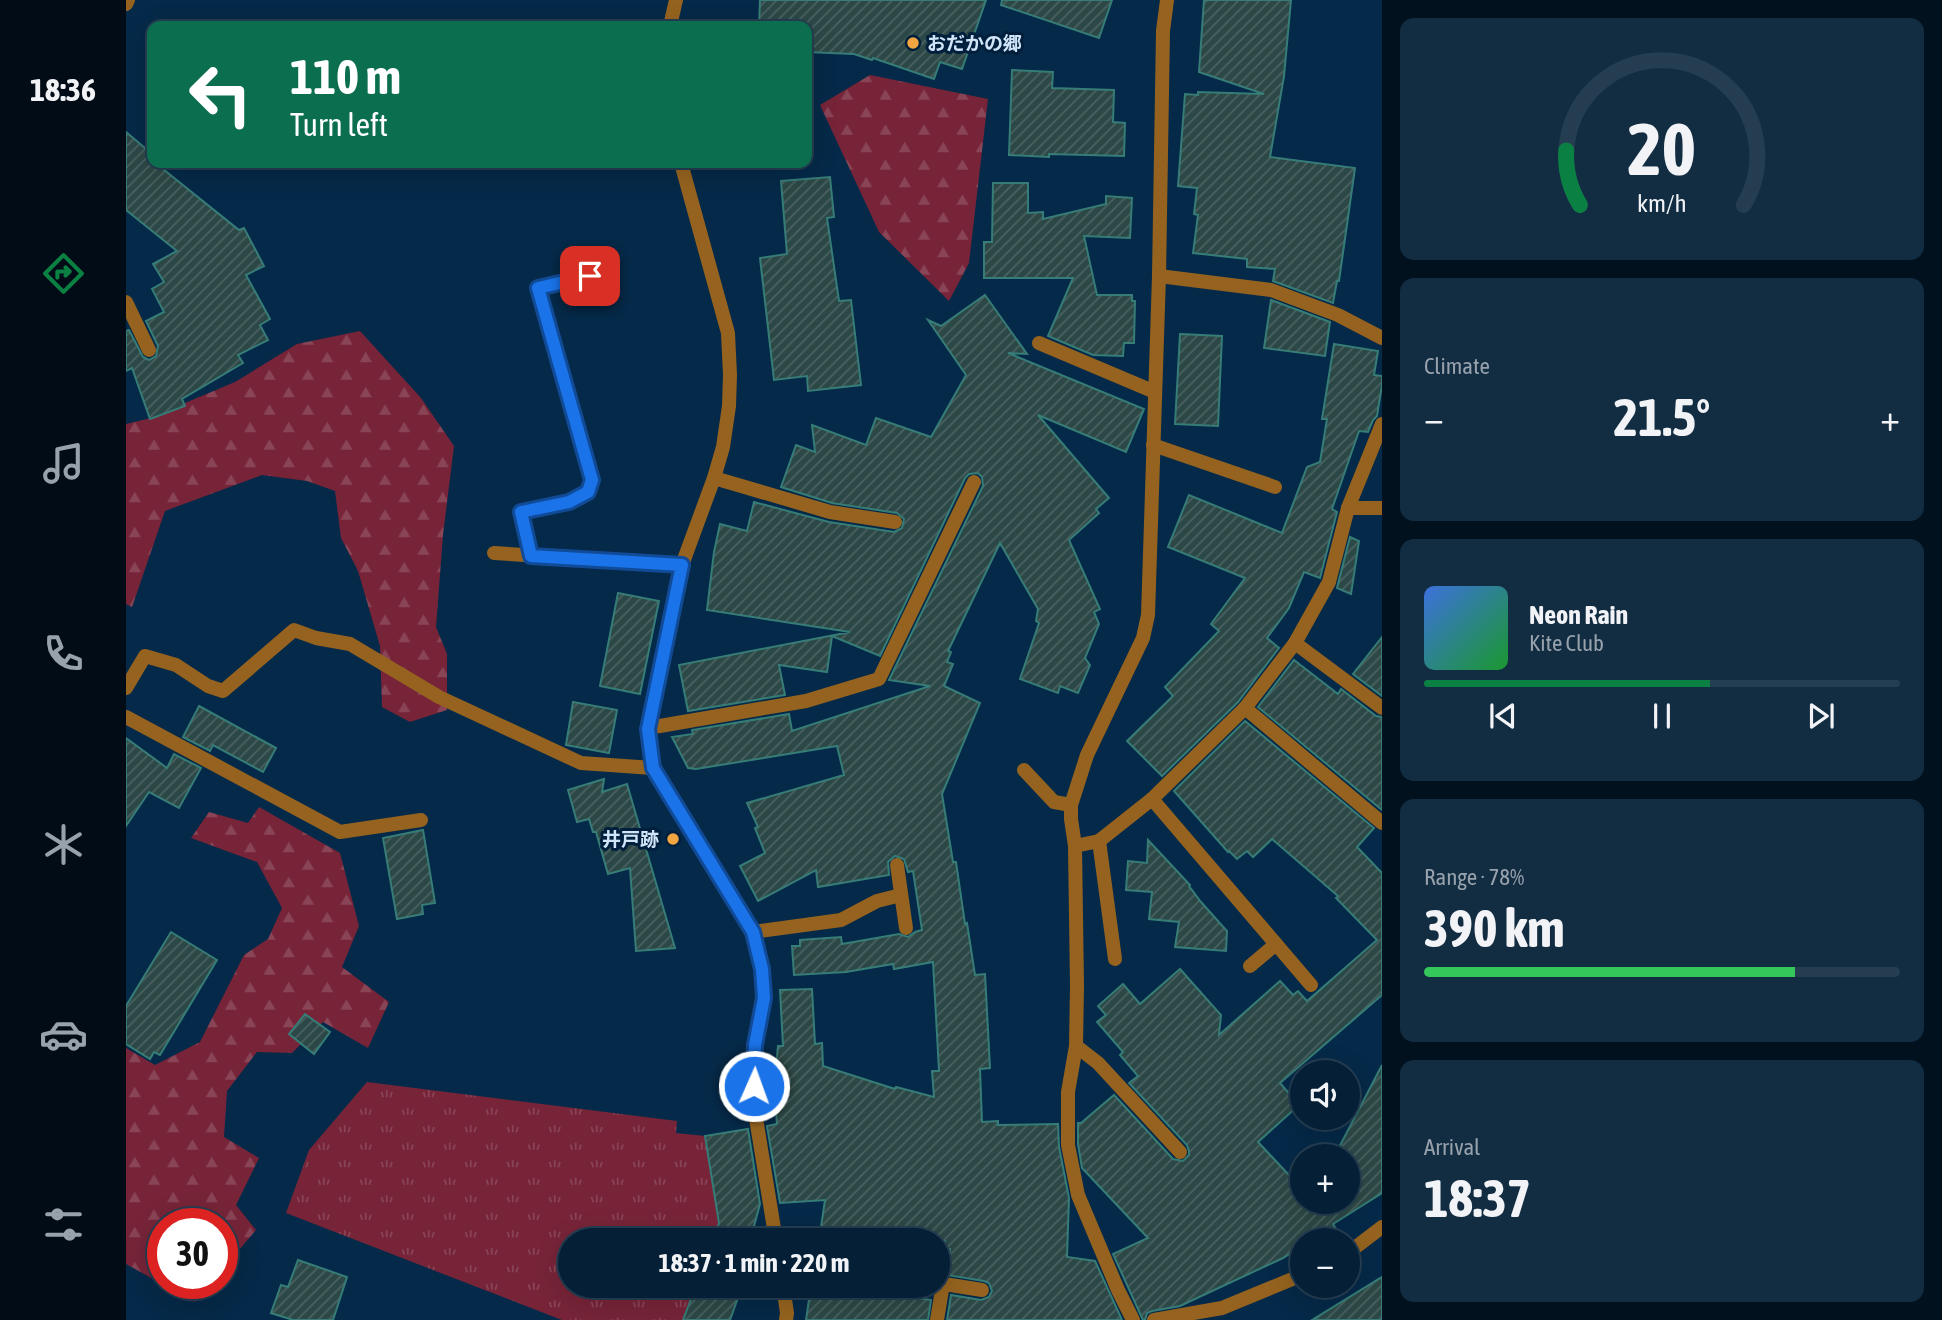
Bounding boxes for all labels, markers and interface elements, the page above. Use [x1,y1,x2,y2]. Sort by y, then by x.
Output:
place label: おだかの郷 [927,32,1022,54]
marker: おだかの郷 [905,35,921,51]
text: 110 m [290,48,401,104]
icon: left [175,49,266,140]
text: 18:36 [30,71,96,108]
text: Turn left [290,106,388,143]
text: 20 [1628,108,1696,191]
text: km/h [1637,189,1687,217]
pin [560,246,620,306]
icon: directions [39,249,88,298]
icon: arrive [571,257,609,295]
text: Climate [1424,353,1490,379]
text: 21.5° [1614,387,1710,447]
text: − [1424,396,1444,439]
text: + [1880,396,1900,439]
icon: music [39,439,88,488]
text: Neon Rain [1529,600,1628,630]
icon: phone [39,629,88,678]
text: Kite Club [1529,630,1604,656]
icon: previous [1484,697,1522,735]
icon: pause [1643,697,1681,735]
icon: next [1802,697,1840,735]
icon: climate [39,820,88,869]
place label: 井戸跡 [602,828,659,850]
marker: 井戸跡 [665,831,681,847]
text: Range · 78% [1424,864,1524,890]
text: 390 km [1424,898,1565,958]
icon: car [39,1010,88,1059]
position arrow [717,1049,791,1123]
map controls [1290,1060,1360,1298]
button: sound [1290,1060,1360,1130]
text: Arrival [1424,1134,1480,1160]
button: + [1290,1144,1360,1214]
text: 18:37 [1424,1168,1531,1228]
icon: filters [39,1200,88,1249]
speed limit sign: 30 [147,1208,238,1299]
button: − [1290,1228,1360,1298]
text: 18:37 · 1 min · 220 m [659,1248,849,1278]

